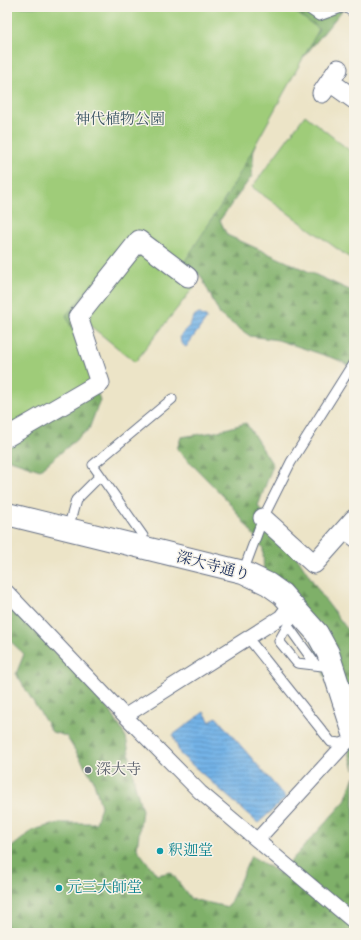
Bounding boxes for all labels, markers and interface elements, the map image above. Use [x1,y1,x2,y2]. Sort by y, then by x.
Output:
park label: 神代植物公園 [75,110,165,131]
street label: 深大寺通り [174,547,252,587]
place label: 深大寺 [96,760,141,781]
marker: 深大寺 [83,765,93,775]
place label: 釈迦堂 [168,841,213,862]
marker: 釈迦堂 [155,846,165,856]
place label: 元三大師堂 [67,878,142,899]
marker: 元三大師堂 [54,883,64,893]

